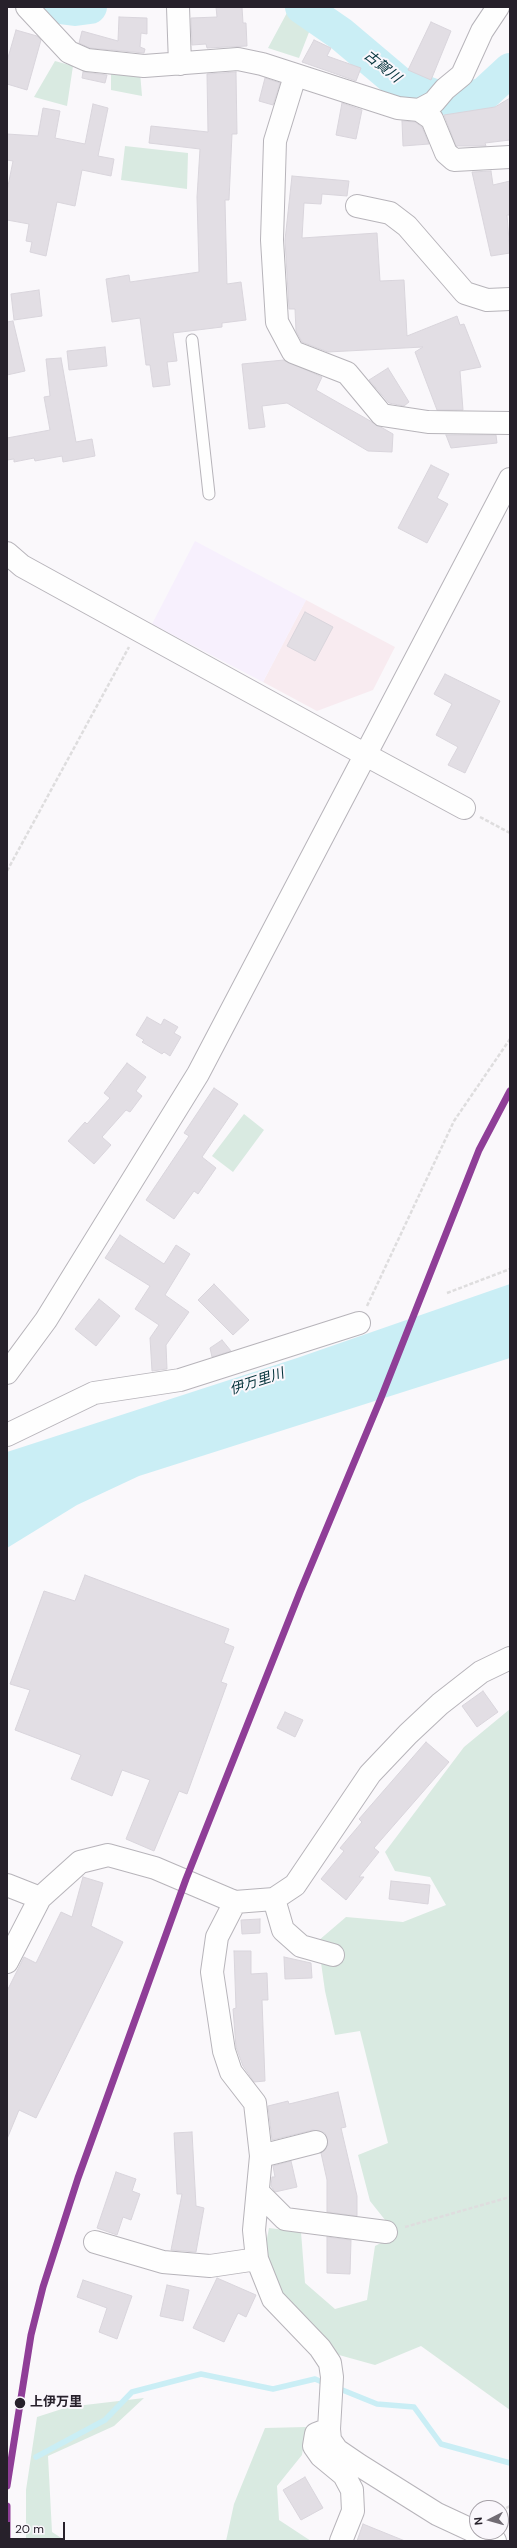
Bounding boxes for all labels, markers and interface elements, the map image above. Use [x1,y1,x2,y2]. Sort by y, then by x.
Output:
water label: 古賀川 [360,47,404,87]
water label: 伊万里川 [228,1365,286,1399]
place label: 上伊万里 [30,2395,82,2411]
marker: 上伊万里 [13,2396,27,2410]
north arrow [469,2500,509,2540]
scale bar [10,2514,67,2540]
text: N [471,2516,485,2526]
text: 20 m [15,2521,44,2537]

